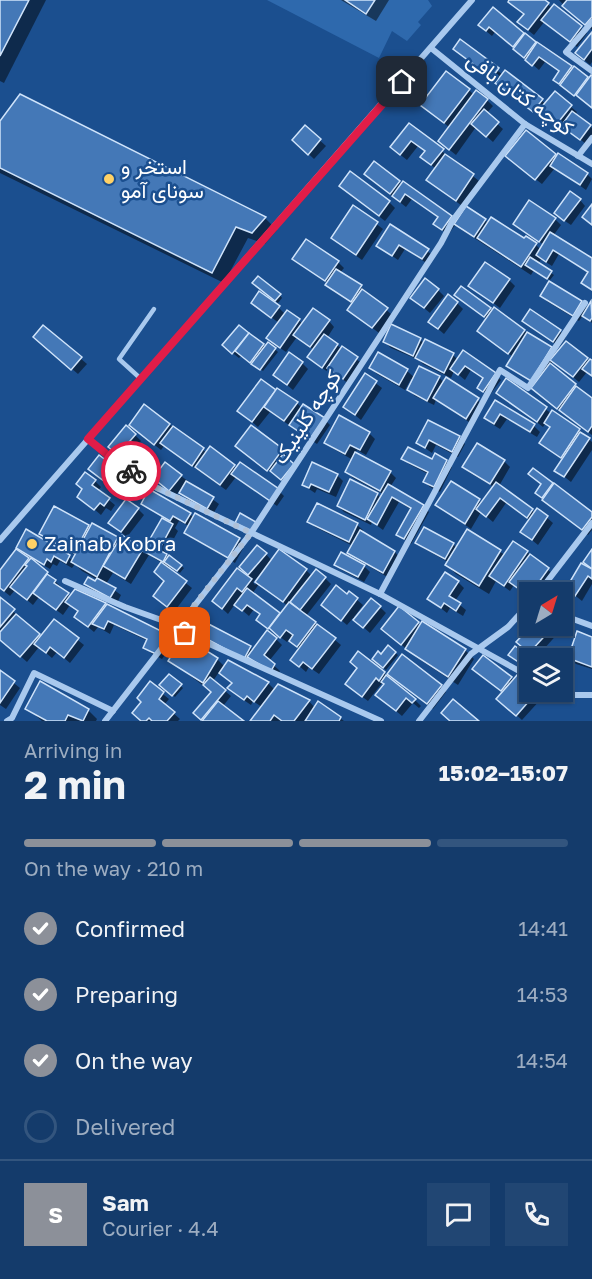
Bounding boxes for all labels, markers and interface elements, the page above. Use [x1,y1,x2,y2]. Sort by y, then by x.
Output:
street label: کوچه کتان بافی [461,46,579,142]
pin [376,56,427,107]
icon: home [385,65,418,98]
place label: استخر و سونای آمو [121,153,204,204]
marker: استخر و سونای آمو [102,172,116,186]
street label: کوچه کلینیک [266,365,348,469]
courier [101,441,161,501]
icon: bike [115,455,148,488]
place label: Zainab Kobra [44,530,176,556]
marker: Zainab Kobra [25,537,39,551]
north arrow [519,582,573,636]
map controls [519,582,573,702]
pin [159,607,210,658]
icon: bag [168,616,201,649]
button: layers [519,648,573,702]
text: Arriving in [24,738,122,762]
text: 15:02–15:07 [439,759,568,786]
text: 2 min [24,761,126,808]
text: On the way · 210 m [24,856,203,880]
icon: check [24,912,57,945]
text: Confirmed [75,915,185,942]
text: 14:41 [518,916,568,940]
icon: check [24,978,57,1011]
text: Preparing [75,981,178,1008]
text: 14:53 [517,982,568,1006]
icon: check [24,1044,57,1077]
text: On the way [75,1047,193,1074]
text: 14:54 [516,1048,568,1072]
text: Delivered [75,1113,175,1140]
button: chat [427,1183,490,1246]
button: phone [505,1183,568,1246]
text: Sam [102,1189,149,1216]
text: S [48,1201,63,1228]
text: Courier · 4.4 [102,1216,219,1240]

